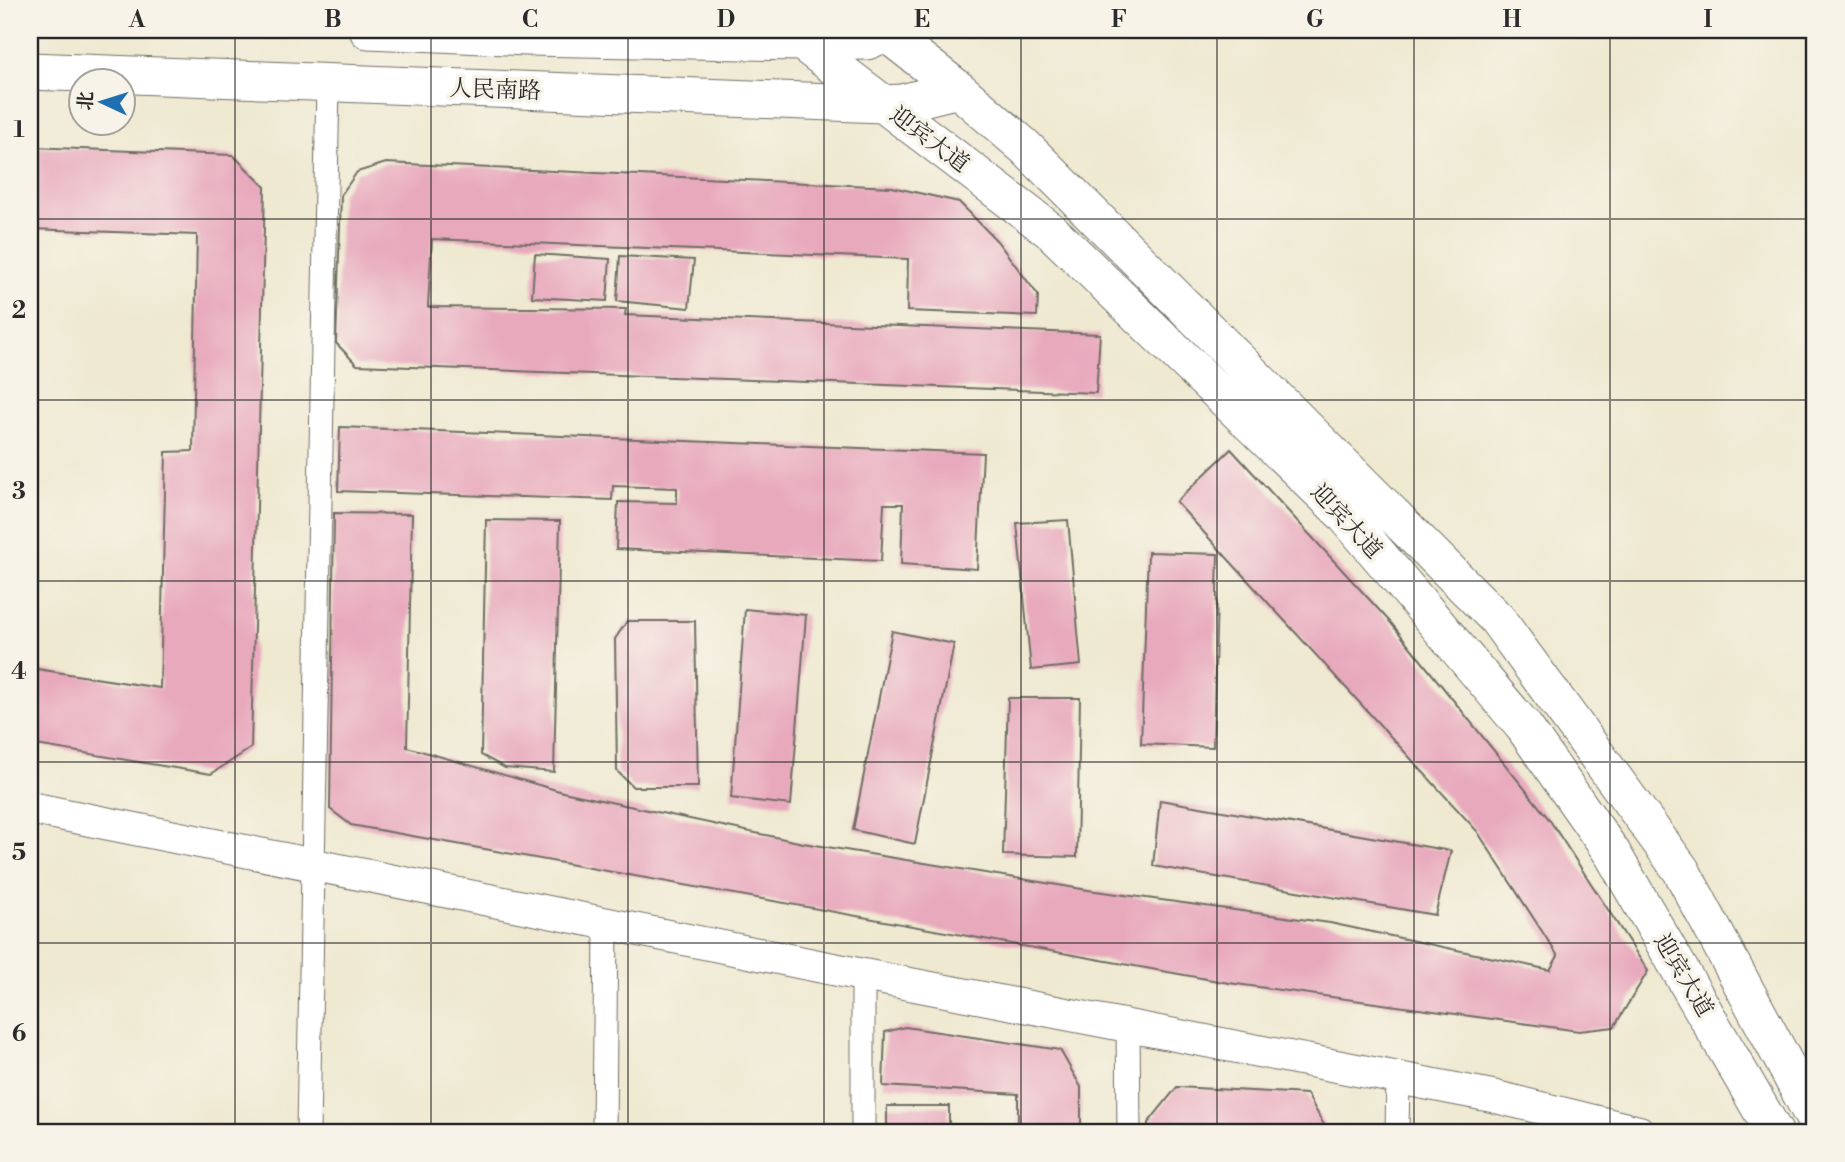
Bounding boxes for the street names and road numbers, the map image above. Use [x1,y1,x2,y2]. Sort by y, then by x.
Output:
street label: 人民南路 [449,74,541,106]
street label: 迎宾大道 [884,101,975,179]
street label: 迎宾大道 [1305,478,1388,565]
street label: 迎宾大道 [1647,929,1719,1022]

